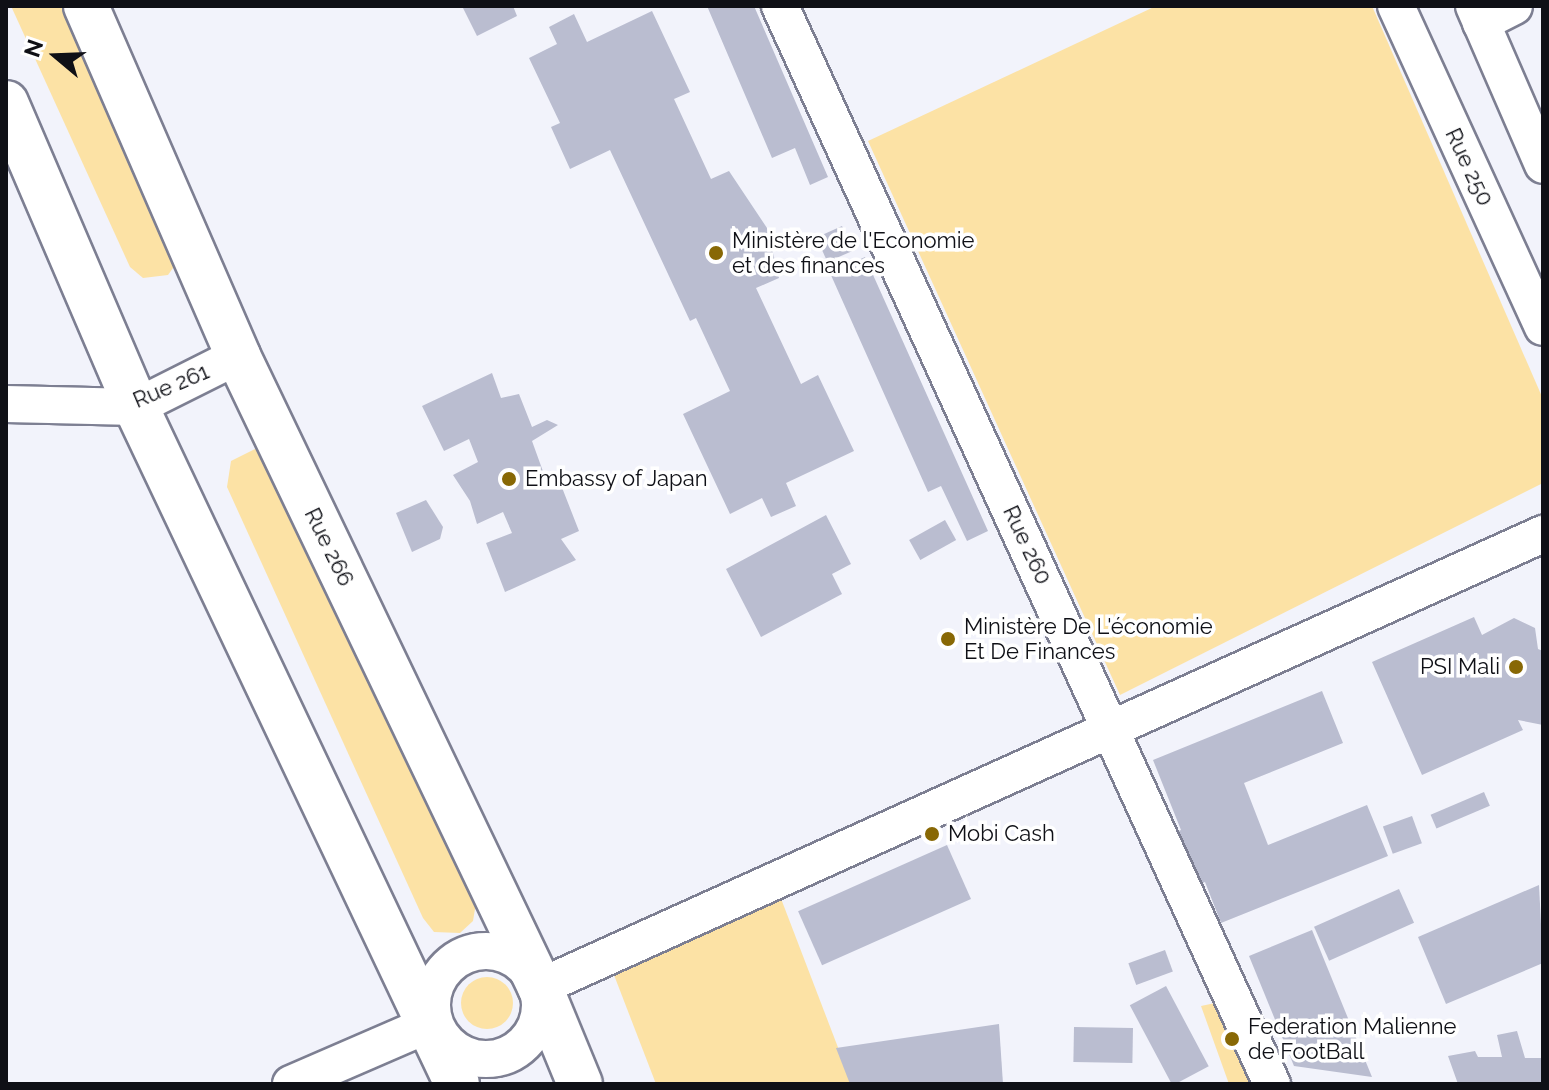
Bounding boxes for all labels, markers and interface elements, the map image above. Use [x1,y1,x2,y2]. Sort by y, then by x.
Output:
north arrow [16,16,96,96]
text: N [18,36,48,60]
street label: Rue 250 [1440,124,1498,210]
place label: Ministère de l'Economie et des finances [732,227,974,278]
marker: Ministère de l'Economie et des finances [707,244,725,262]
street label: Rue 261 [129,358,213,414]
place label: Embassy of Japan [525,466,709,492]
marker: Embassy of Japan [500,470,518,488]
street label: Rue 260 [997,501,1057,589]
street label: Rue 266 [299,504,359,590]
place label: Ministère De L'économie Et De Finances [964,613,1213,664]
marker: Ministère De L'économie Et De Finances [939,630,957,648]
place label: PSI Mali [1420,654,1500,680]
marker: PSI Mali [1507,658,1525,676]
place label: Mobi Cash [948,821,1055,847]
marker: Mobi Cash [923,825,941,843]
place label: Federation Malienne de FootBall [1248,1013,1456,1064]
marker: Federation Malienne de FootBall [1223,1030,1241,1048]

